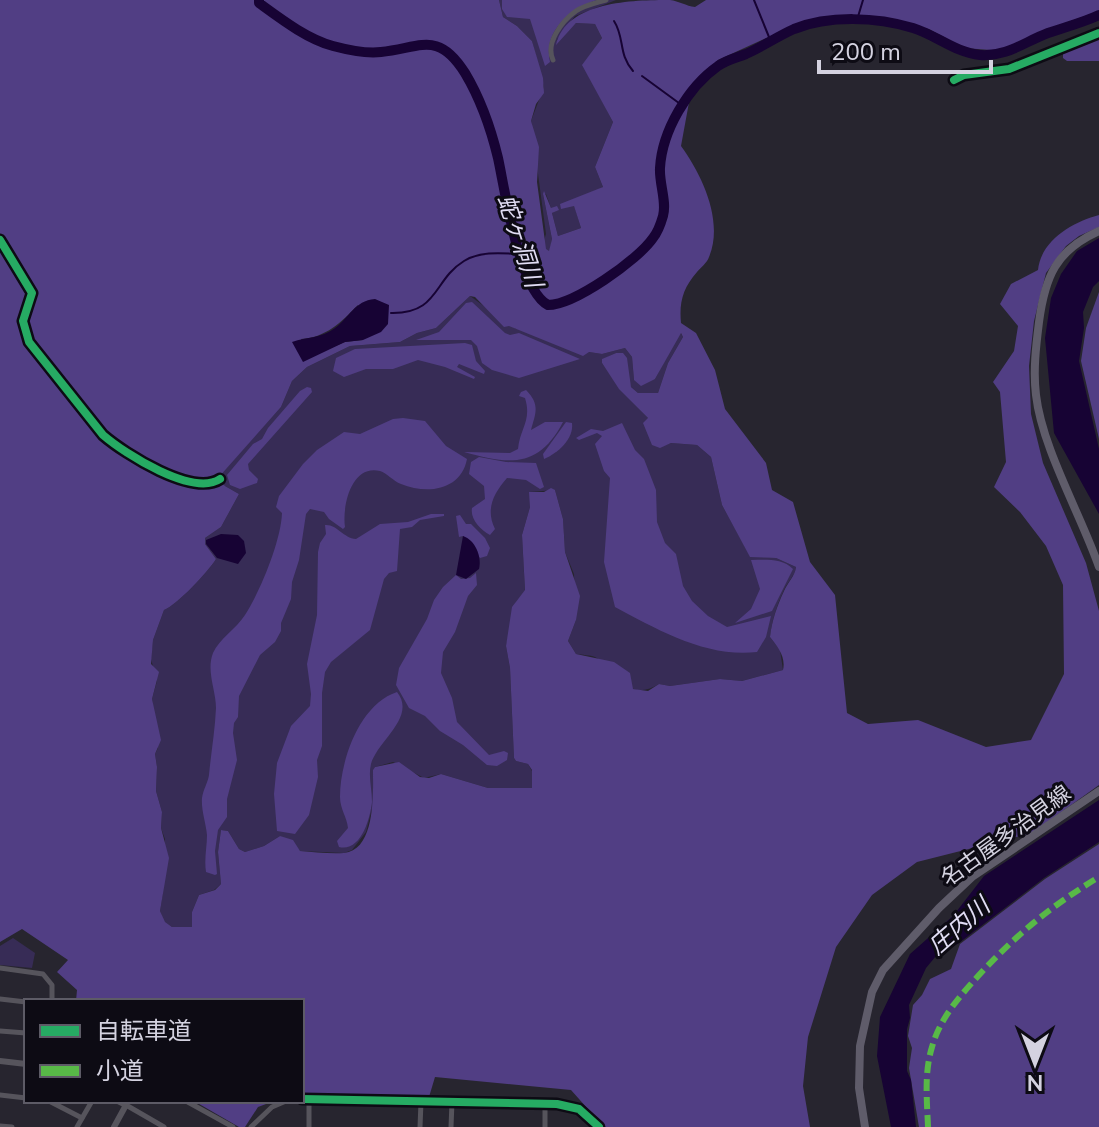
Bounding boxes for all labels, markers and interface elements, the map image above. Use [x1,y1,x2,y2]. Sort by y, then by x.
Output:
scale bar [819,24,991,74]
text: 200 m [831,36,901,68]
water label: 蛇ヶ洞川 [490,190,551,294]
street label: 名古屋多治見線 [935,779,1077,893]
water label: 庄内川 [921,888,999,962]
legend [24,999,304,1103]
text: 自転車道 [96,1015,192,1047]
north arrow [995,1023,1075,1103]
text: 小道 [96,1055,144,1087]
text: N [1027,1067,1043,1097]

